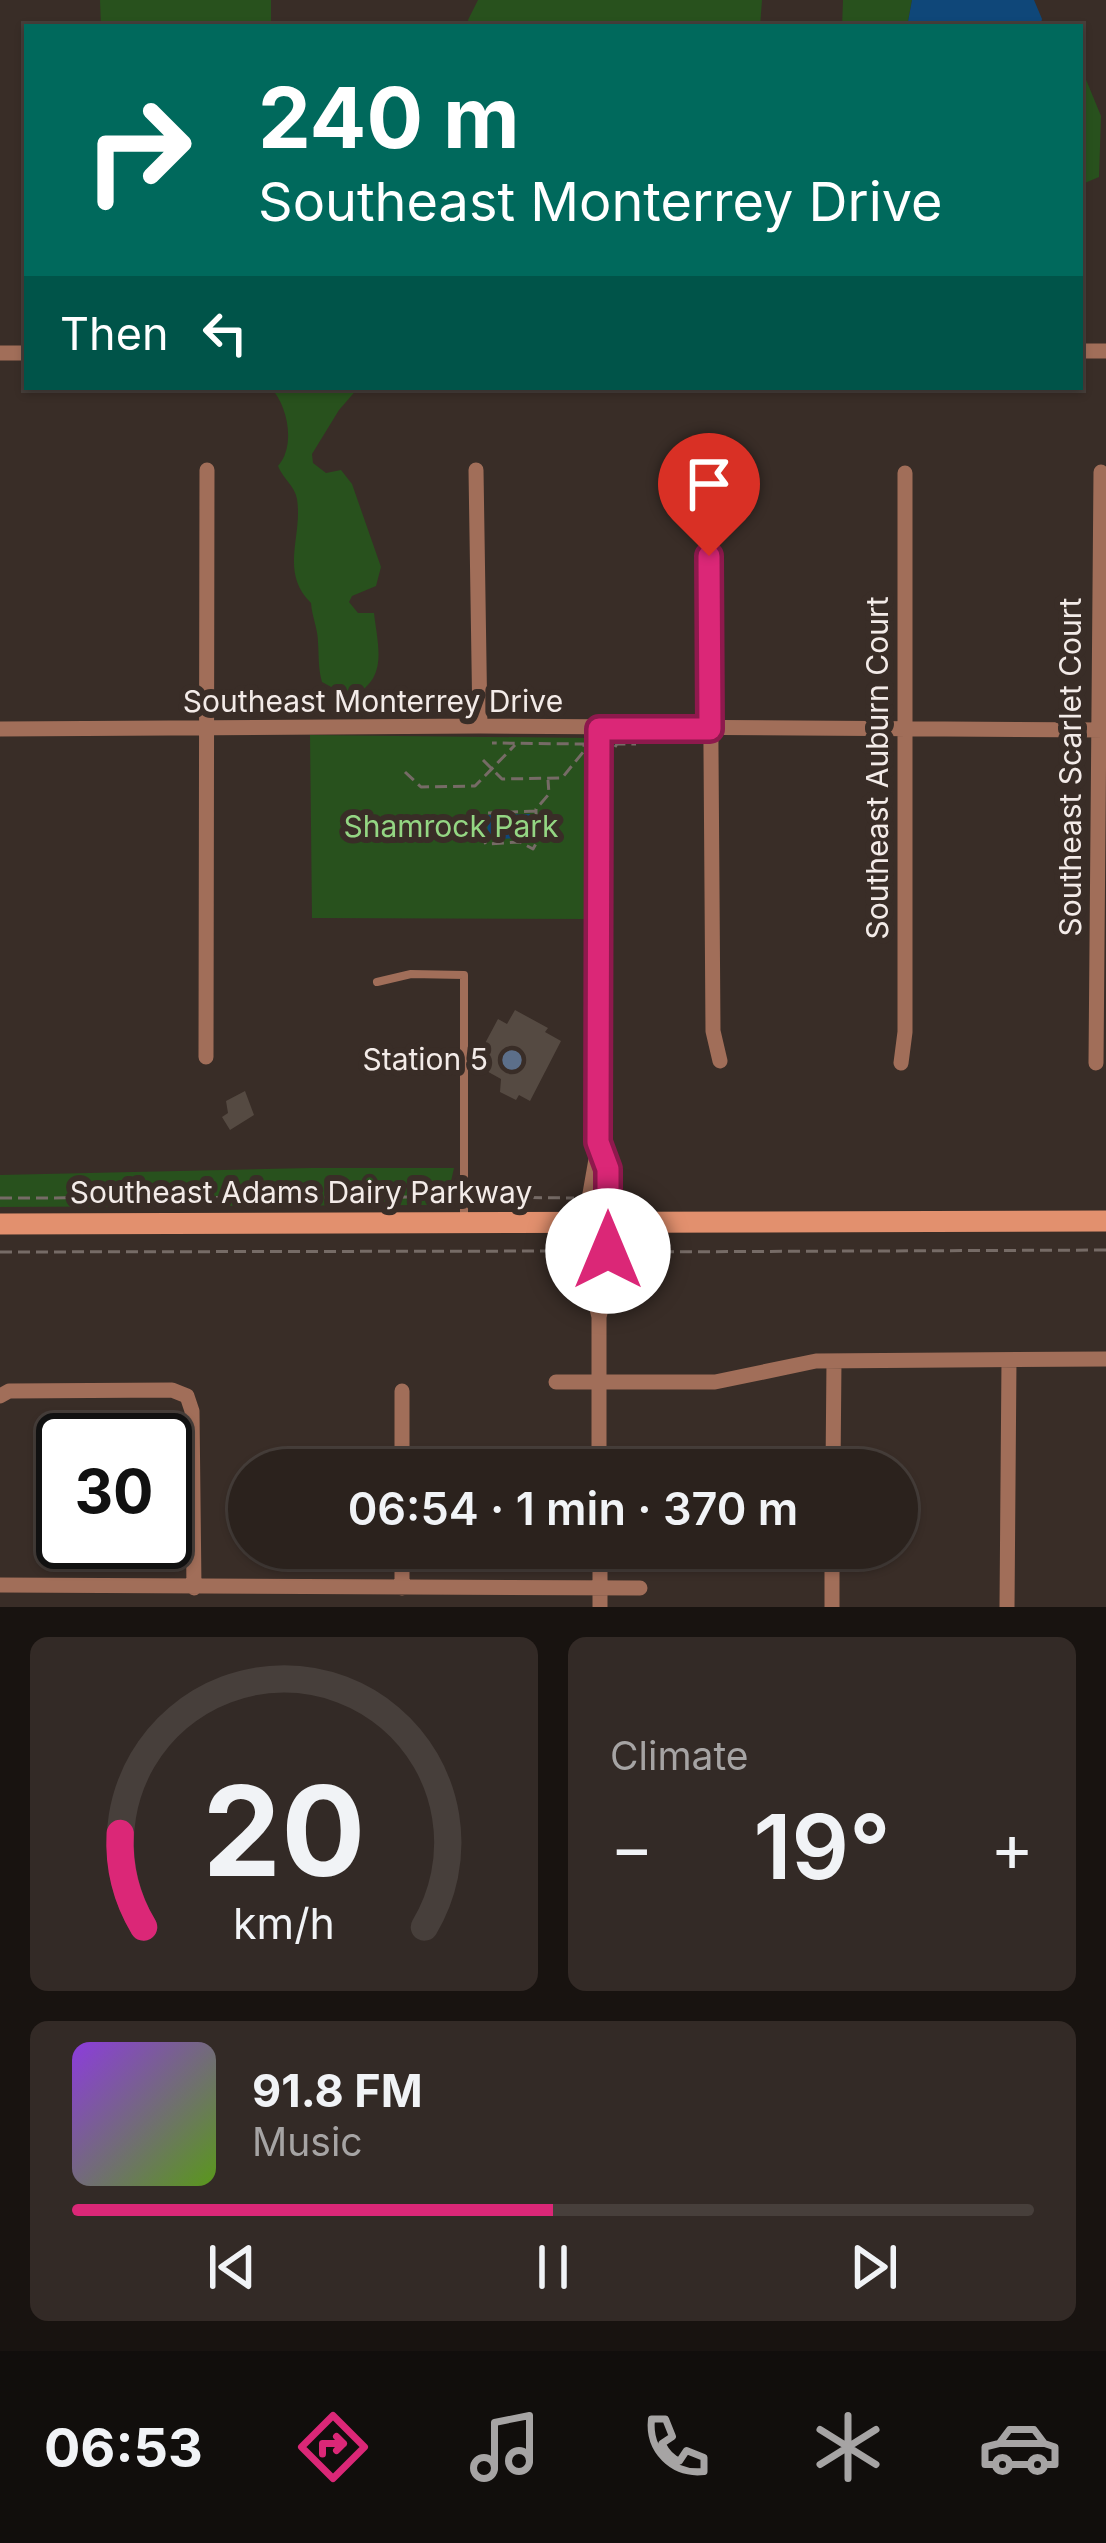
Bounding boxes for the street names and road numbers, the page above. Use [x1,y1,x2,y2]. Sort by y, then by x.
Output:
street label: Southeast Auburn Court [859,596,895,939]
street label: Southeast Scarlet Court [1052,597,1088,936]
street label: Southeast Monterrey Drive [183,683,563,719]
street label: Southeast Adams Dairy Parkway [70,1174,532,1210]

